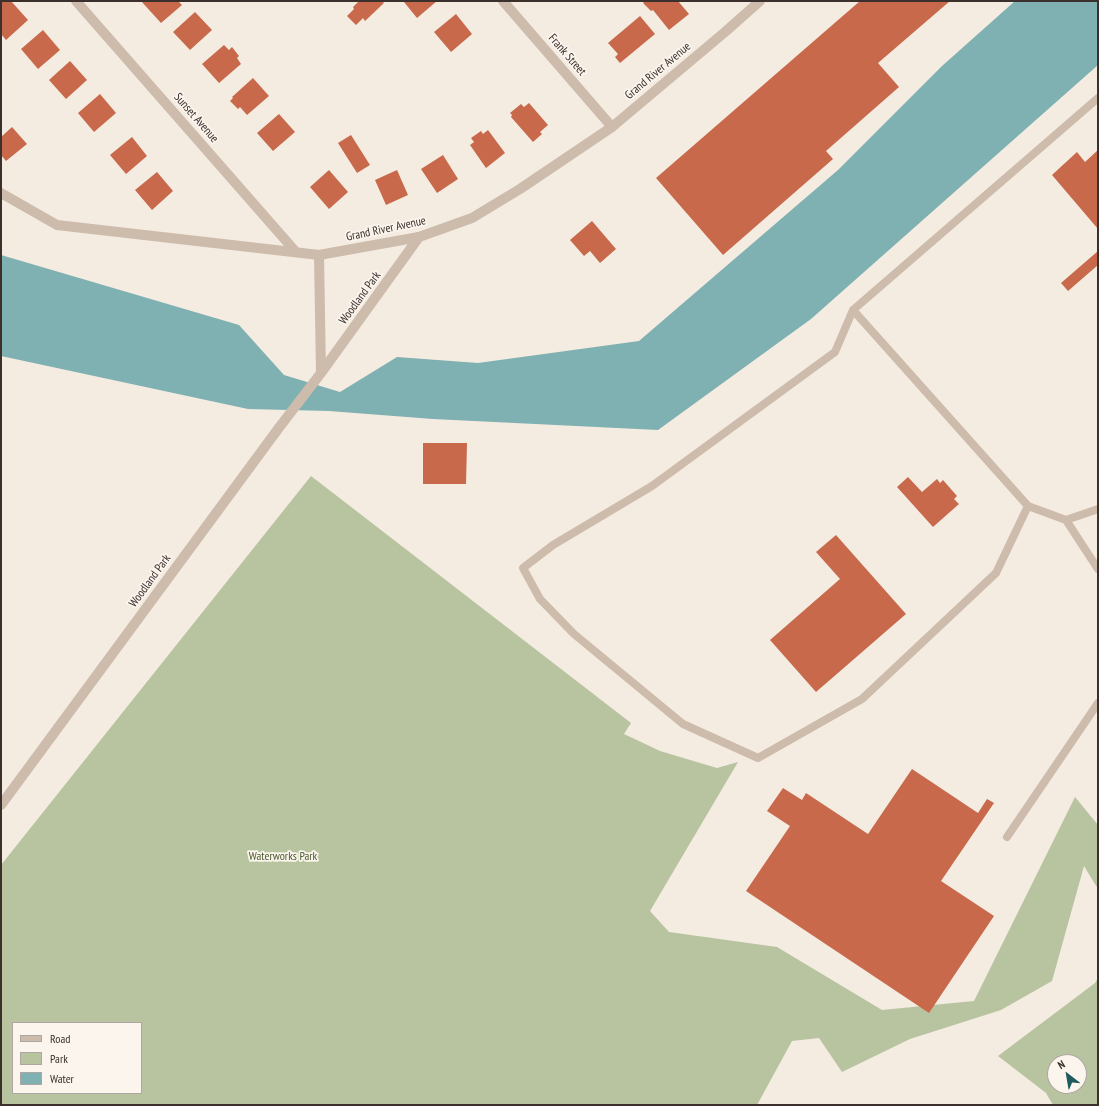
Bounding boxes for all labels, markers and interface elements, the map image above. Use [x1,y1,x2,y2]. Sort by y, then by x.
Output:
street label: Frank Street [545,31,589,79]
street label: Grand River Avenue [622,39,694,103]
street label: Sunset Avenue [171,90,221,146]
street label: Grand River Avenue [345,214,427,244]
street label: Woodland Park [336,269,384,327]
street label: Woodland Park [126,552,174,610]
park label: Waterworks Park [249,850,317,864]
legend [12,1022,142,1094]
text: Road [50,1031,70,1046]
text: Park [50,1051,68,1066]
north arrow [1047,1054,1087,1094]
text: N [1055,1057,1067,1072]
text: Water [50,1071,74,1086]

